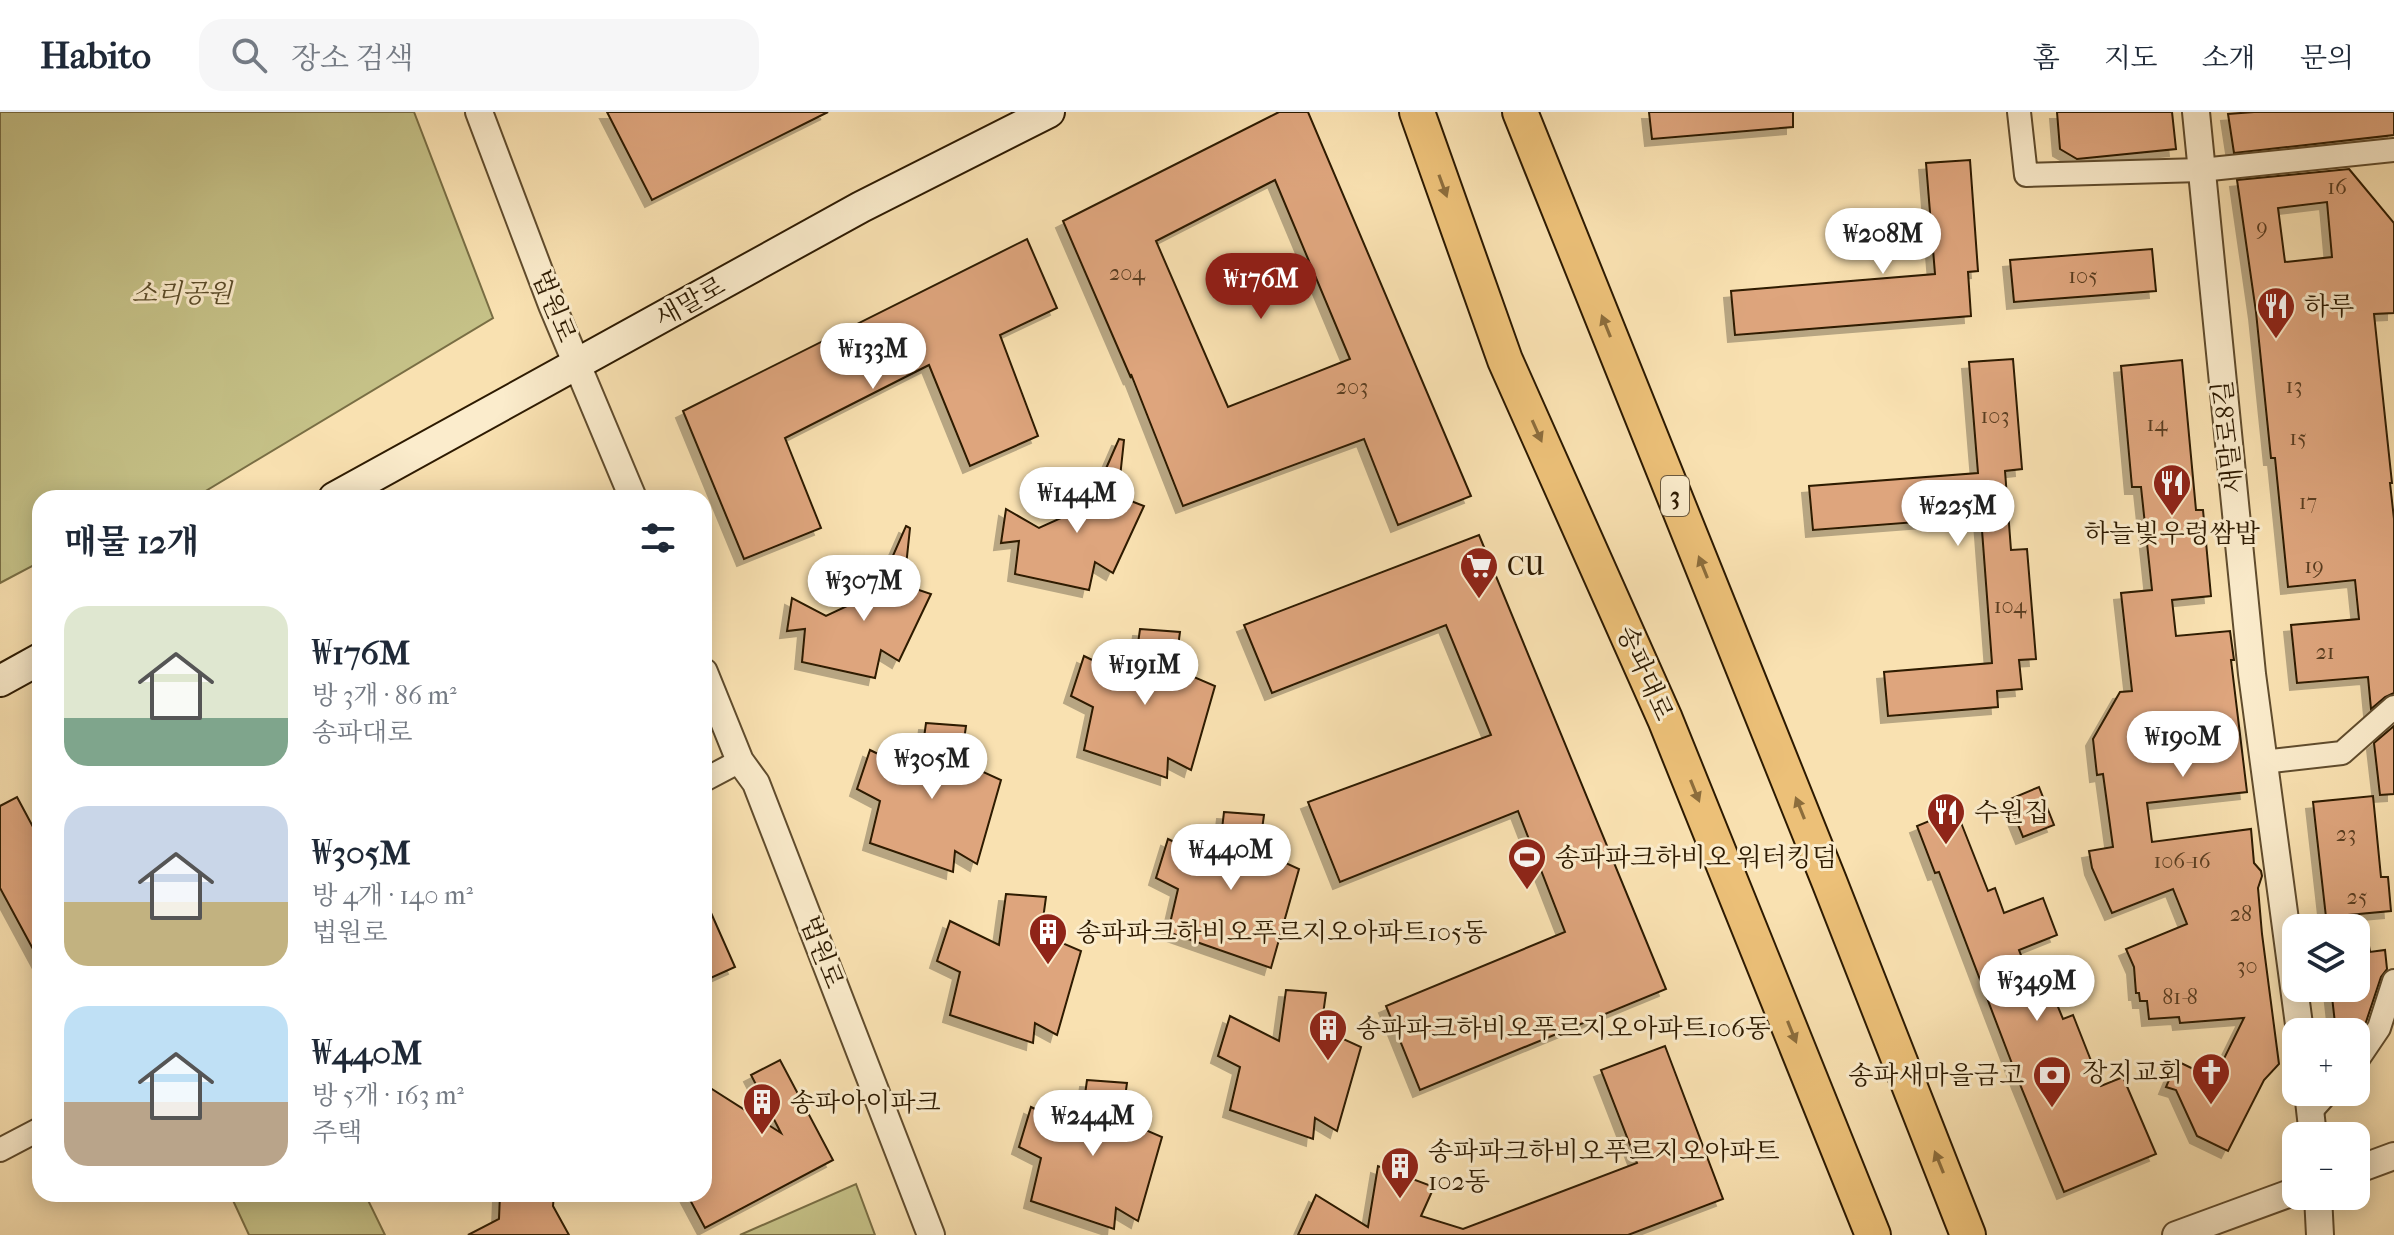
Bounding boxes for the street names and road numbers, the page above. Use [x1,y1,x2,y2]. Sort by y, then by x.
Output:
street label: 법원로 [526,265,582,347]
street label: 새말로 [650,270,730,334]
street label: 새말로8길 [2207,379,2249,495]
road number: 3 [1661,476,1689,516]
street label: 송파대로 [1610,621,1680,725]
street label: 법원로 [794,911,850,993]

